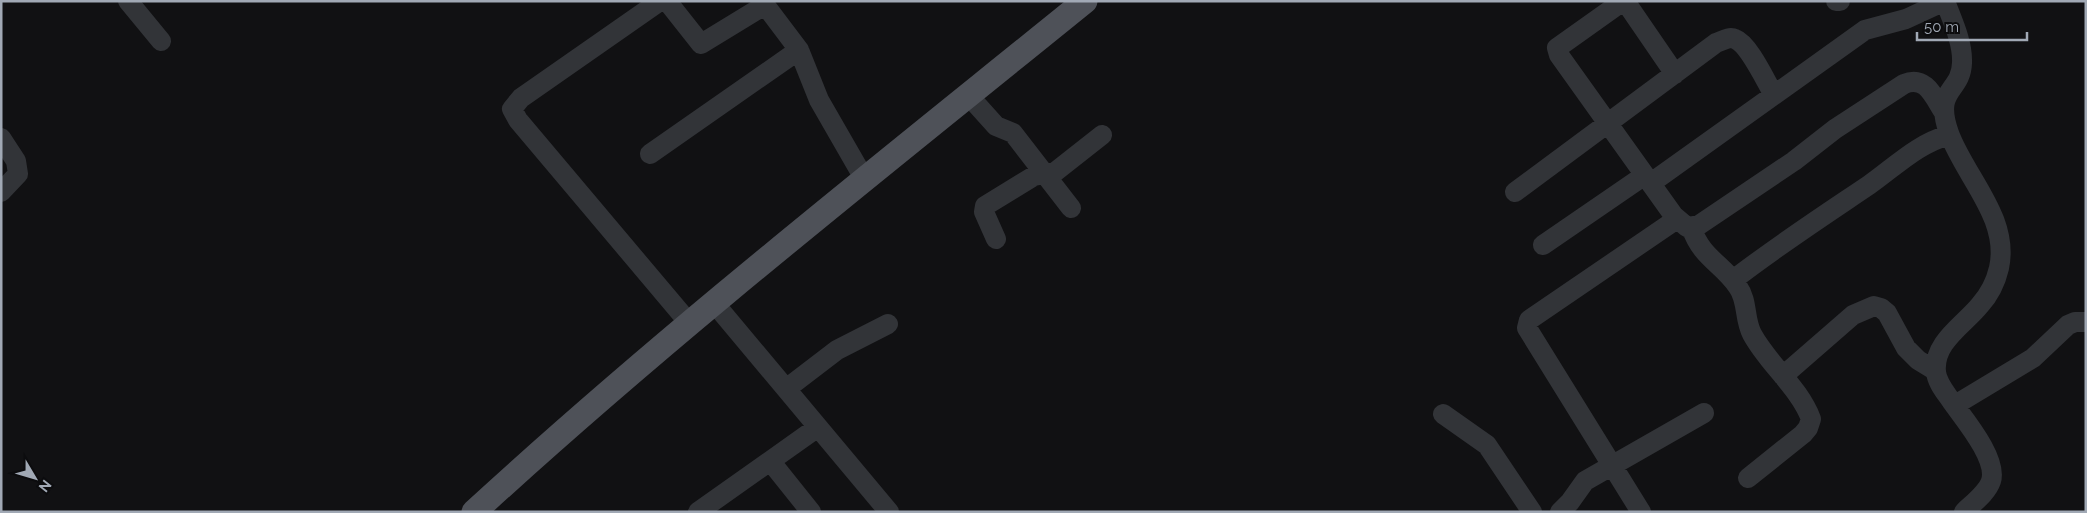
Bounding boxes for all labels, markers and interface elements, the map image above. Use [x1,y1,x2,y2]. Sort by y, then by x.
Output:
scale bar [1917,10,2027,42]
text: 50 m [1924,18,1959,36]
north arrow [10,453,60,503]
text: N [36,477,55,495]

